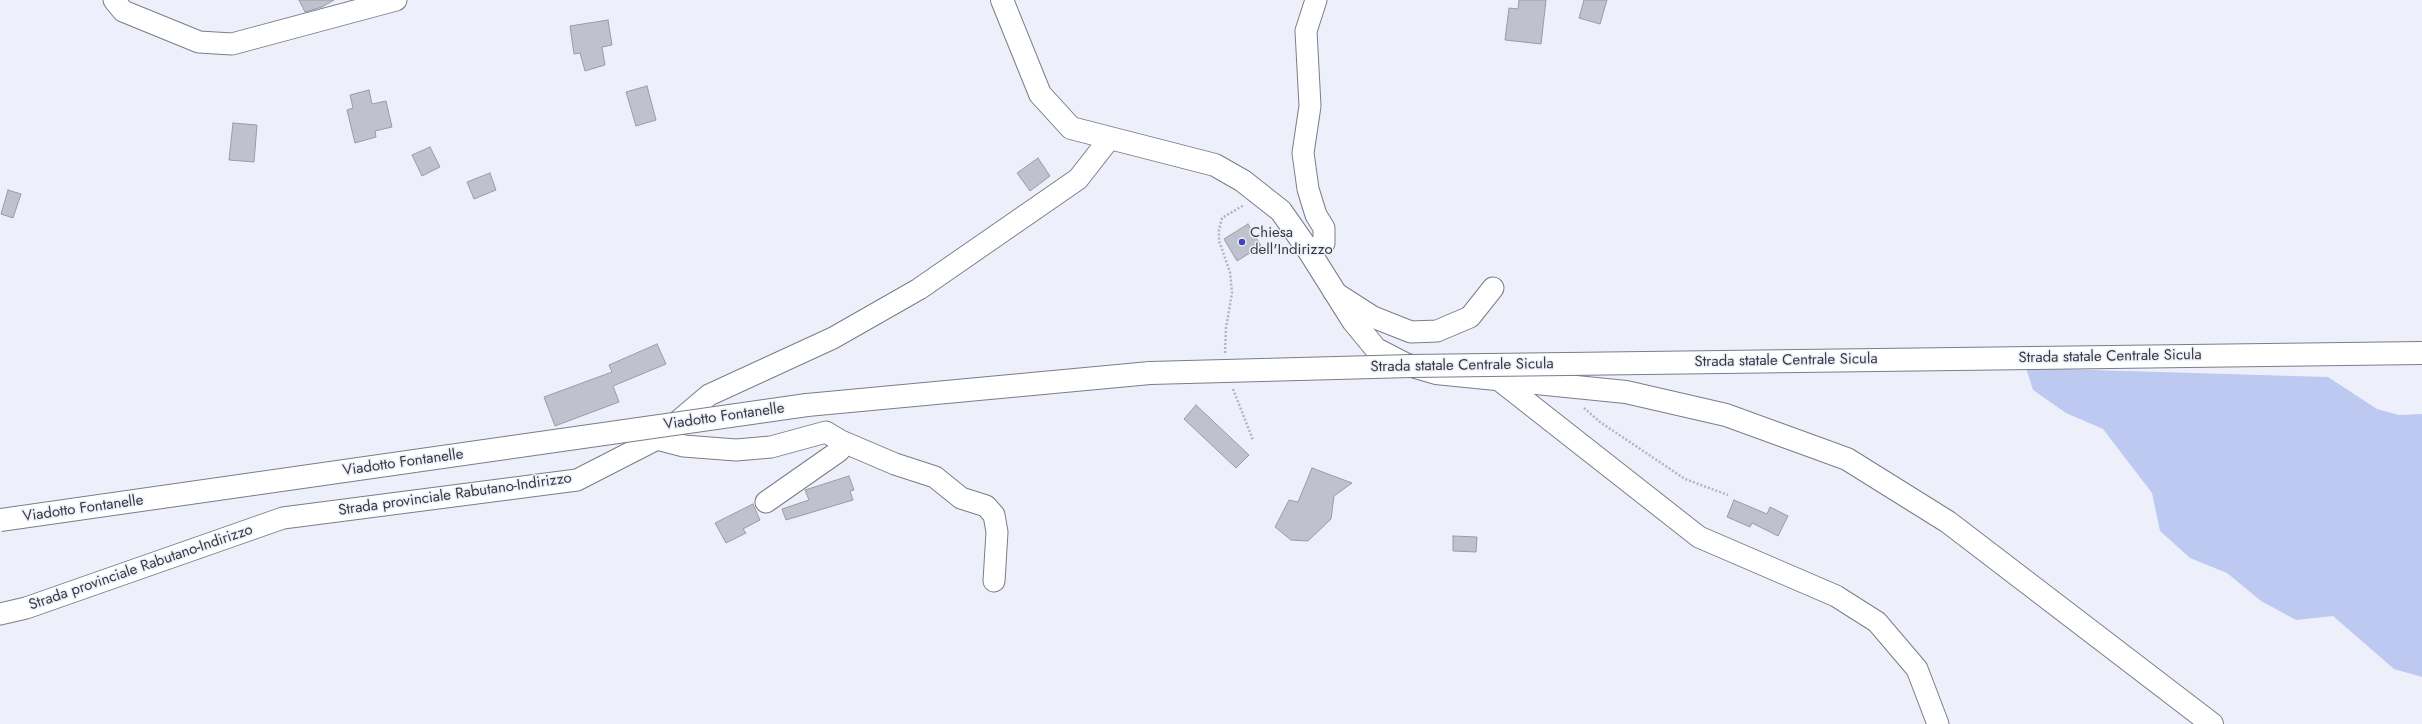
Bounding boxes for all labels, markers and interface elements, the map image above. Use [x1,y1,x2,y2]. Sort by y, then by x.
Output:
place label: Chiesa dell'Indirizzo [1250,224,1333,259]
marker: Chiesa dell'Indirizzo [1237,237,1247,247]
street label: Strada statale Centrale Sicula [2018,346,2202,368]
street label: Strada statale Centrale Sicula [1694,350,1878,372]
street label: Strada statale Centrale Sicula [1370,355,1554,377]
street label: Viadotto Fontanelle [662,400,786,434]
street label: Viadotto Fontanelle [341,446,465,480]
street label: Strada provinciale Rabutano-Indirizzo [337,470,573,520]
street label: Viadotto Fontanelle [21,492,145,526]
street label: Strada provinciale Rabutano-Indirizzo [27,521,255,615]

